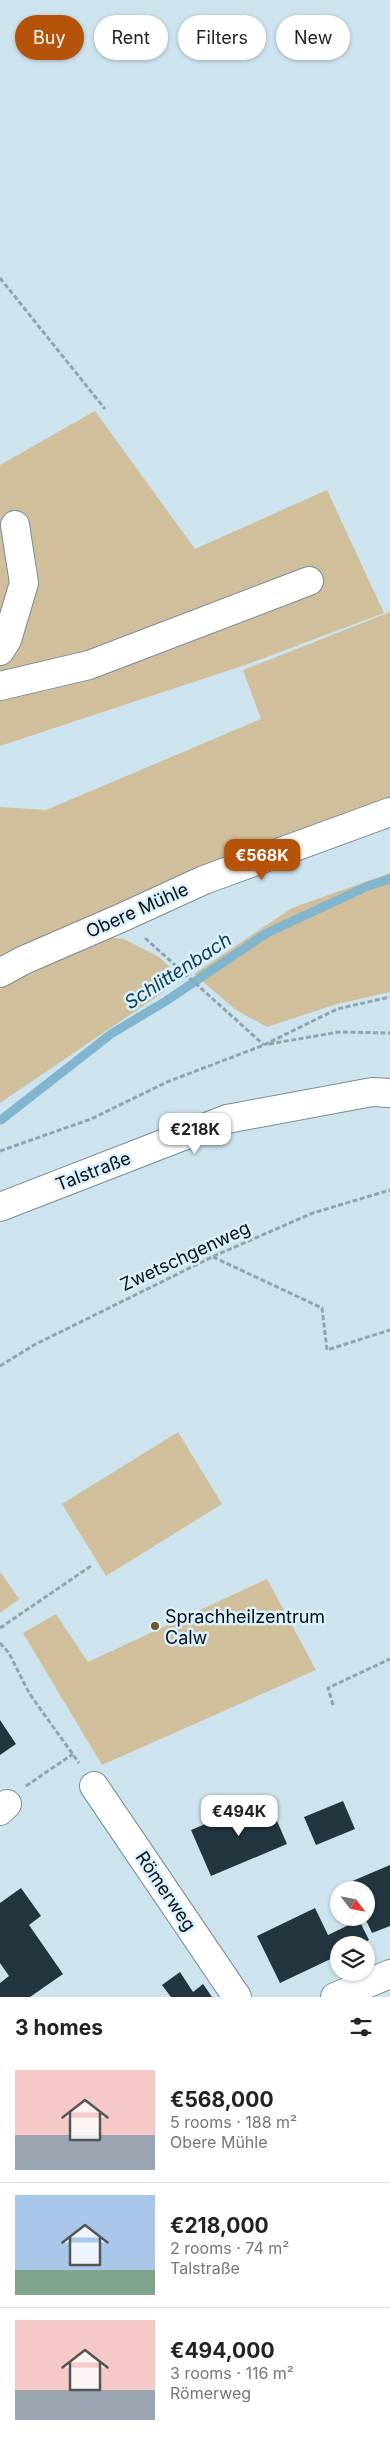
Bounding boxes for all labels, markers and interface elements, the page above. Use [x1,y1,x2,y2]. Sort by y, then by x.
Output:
chip: Buy [15,15,84,60]
chip: Rent [94,15,168,60]
chip: Filters [178,15,266,60]
chip: New [276,15,350,60]
pin: €568K [227,838,297,881]
text: €568K [235,845,289,865]
street label: Obere Mühle [83,878,191,942]
water label: Schlittenbach [120,928,236,1014]
pin: €218K [160,1112,230,1155]
text: €218K [170,1119,220,1139]
street label: Talstraße [53,1147,133,1195]
street label: Zwetschgenweg [117,1217,253,1295]
place label: Sprachheilzentrum Calw [165,1606,325,1648]
marker: Sprachheilzentrum Calw [149,1620,161,1632]
pin: €494K [204,1794,274,1837]
text: €494K [212,1801,266,1821]
street label: Römerweg [132,1847,200,1935]
north arrow [330,1881,375,1926]
map controls [330,1881,375,1981]
button: layers [330,1936,375,1981]
icon: filters [347,2013,375,2041]
text: 3 homes [15,2015,103,2040]
text: €568,000 [170,2087,274,2112]
icon: home [55,2090,115,2150]
text: 5 rooms · 188 m² [170,2112,297,2132]
text: Obere Mühle [170,2132,268,2152]
text: €218,000 [170,2213,269,2238]
icon: home [55,2215,115,2275]
text: 2 rooms · 74 m² [170,2238,289,2258]
text: Talstraße [170,2258,240,2278]
text: €494,000 [170,2338,275,2363]
icon: home [55,2340,115,2400]
text: 3 rooms · 116 m² [170,2363,294,2383]
text: Römerweg [170,2383,251,2403]

